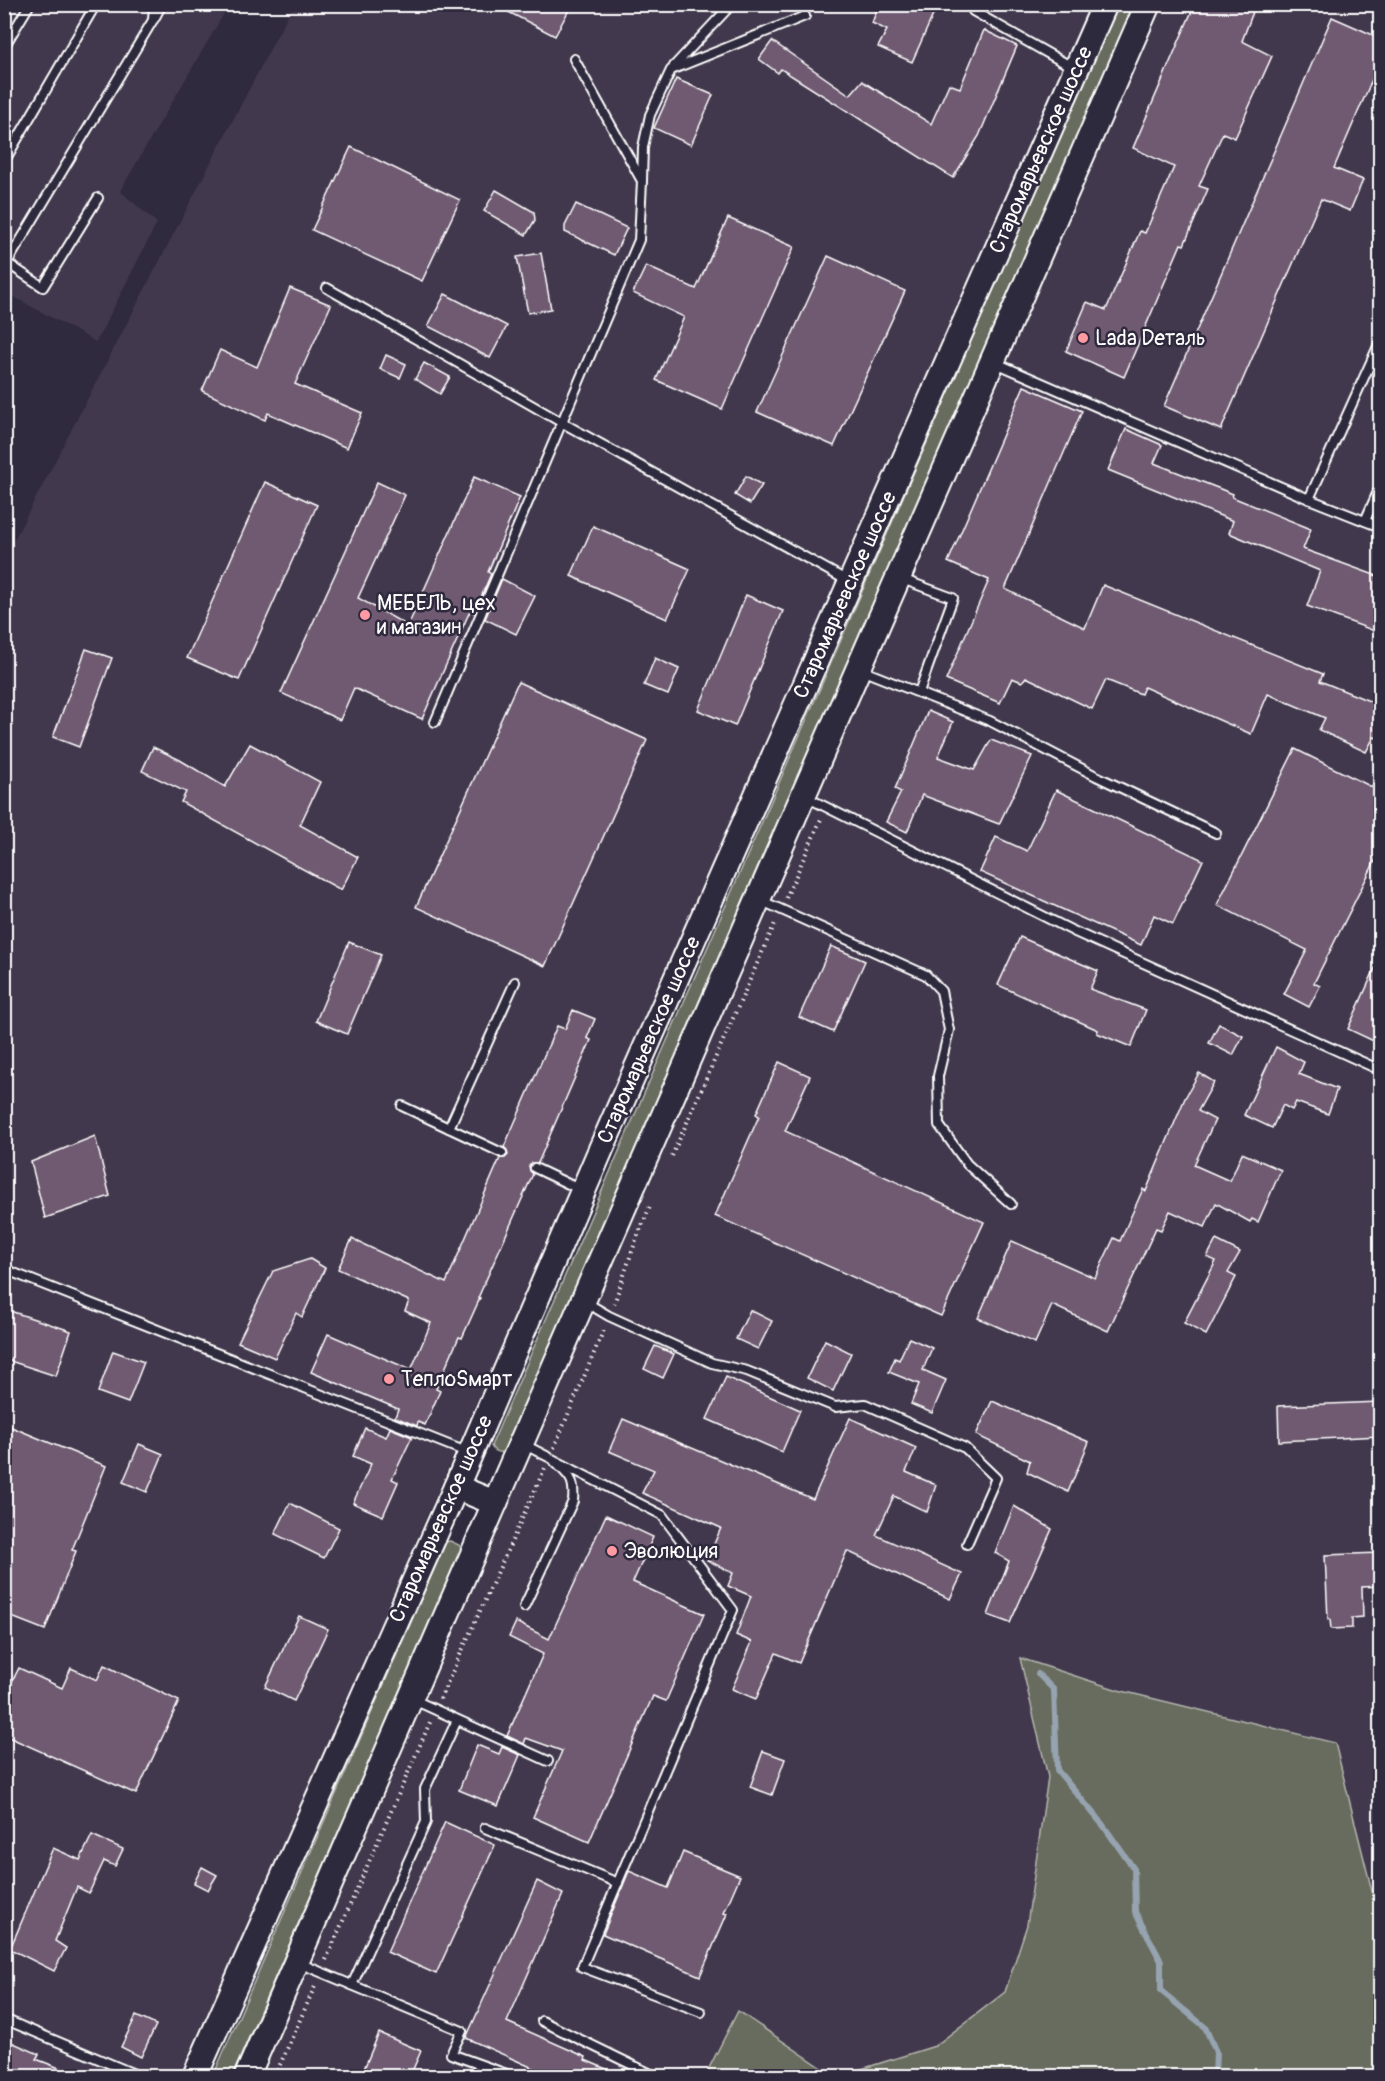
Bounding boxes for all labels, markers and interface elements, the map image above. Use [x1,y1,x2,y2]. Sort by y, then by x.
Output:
street label: Старомарьевское шоссе [983,42,1099,258]
place label: Lada Dеталь [1095,325,1206,352]
marker: Lada Dеталь [1076,331,1090,345]
street label: Старомарьевское шоссе [787,487,903,703]
place label: МЕБЕЛЬ, цех и магазин [377,590,496,641]
marker: МЕБЕЛЬ, цех и магазин [358,608,372,622]
street label: Старомарьевское шоссе [591,932,707,1148]
place label: ТеплоSмарт [401,1366,513,1393]
marker: ТеплоSмарт [382,1372,396,1386]
street label: Старомарьевское шоссе [383,1411,499,1627]
place label: Эволюция [624,1538,718,1565]
marker: Эволюция [605,1544,619,1558]

